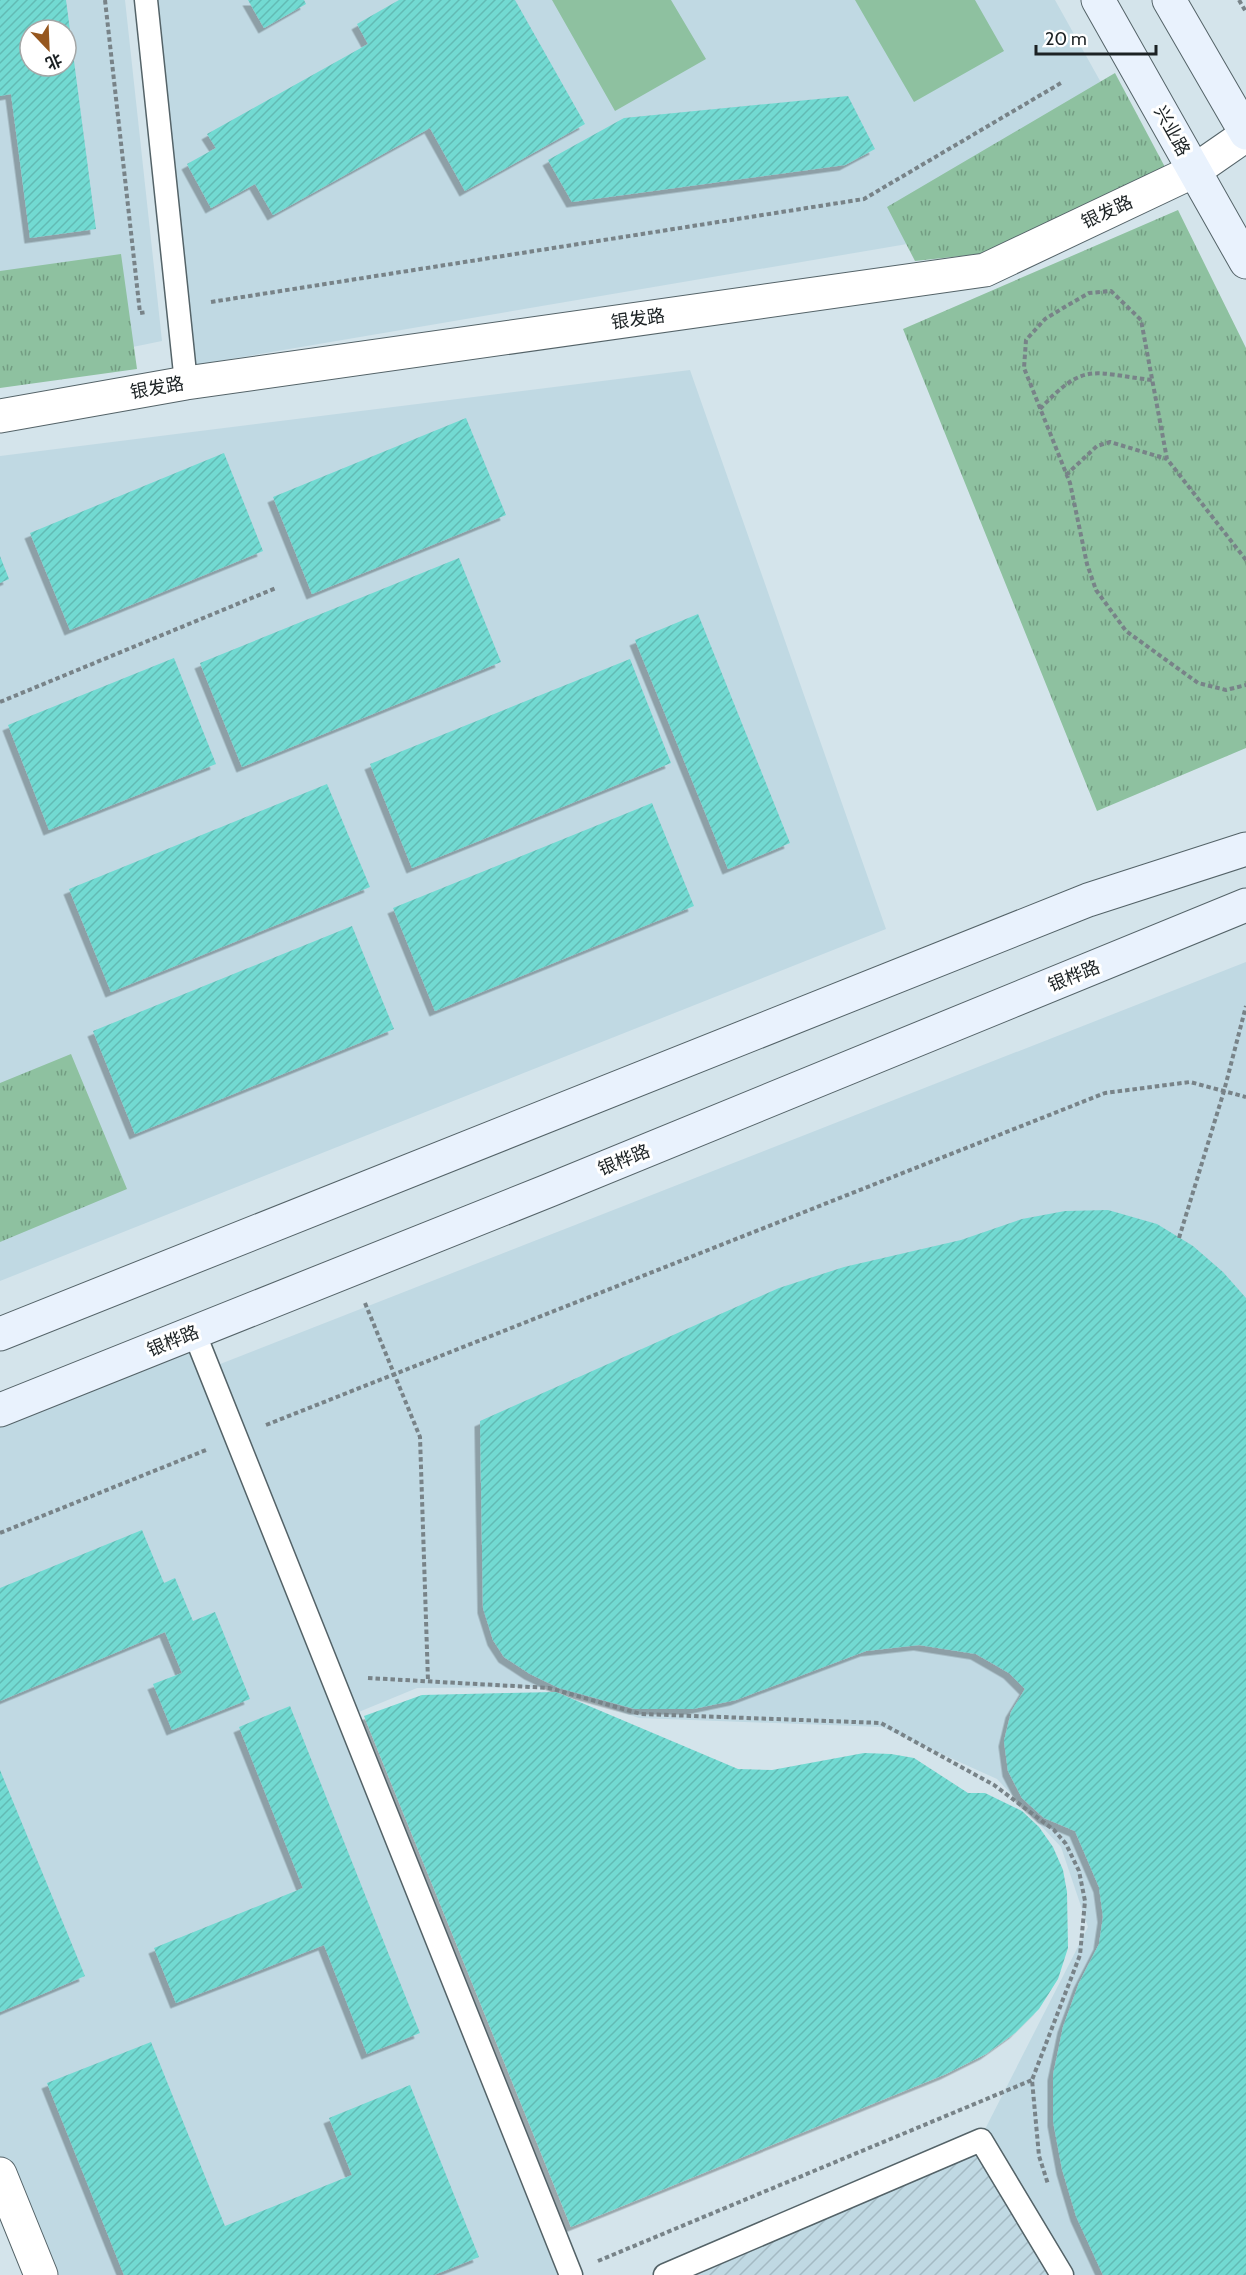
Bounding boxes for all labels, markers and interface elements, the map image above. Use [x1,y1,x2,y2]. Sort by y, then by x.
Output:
north arrow [18,18,78,78]
scale bar [1036,18,1156,56]
text: 20 m [1045,28,1087,50]
text: 北 [43,49,65,73]
street label: 兴业路 [1149,102,1195,160]
street label: 银发路 [1078,191,1136,233]
street label: 银发路 [610,304,666,334]
street label: 银发路 [129,372,185,404]
street label: 银桦路 [1045,956,1103,996]
street label: 银桦路 [595,1140,653,1180]
street label: 银桦路 [144,1321,202,1361]

